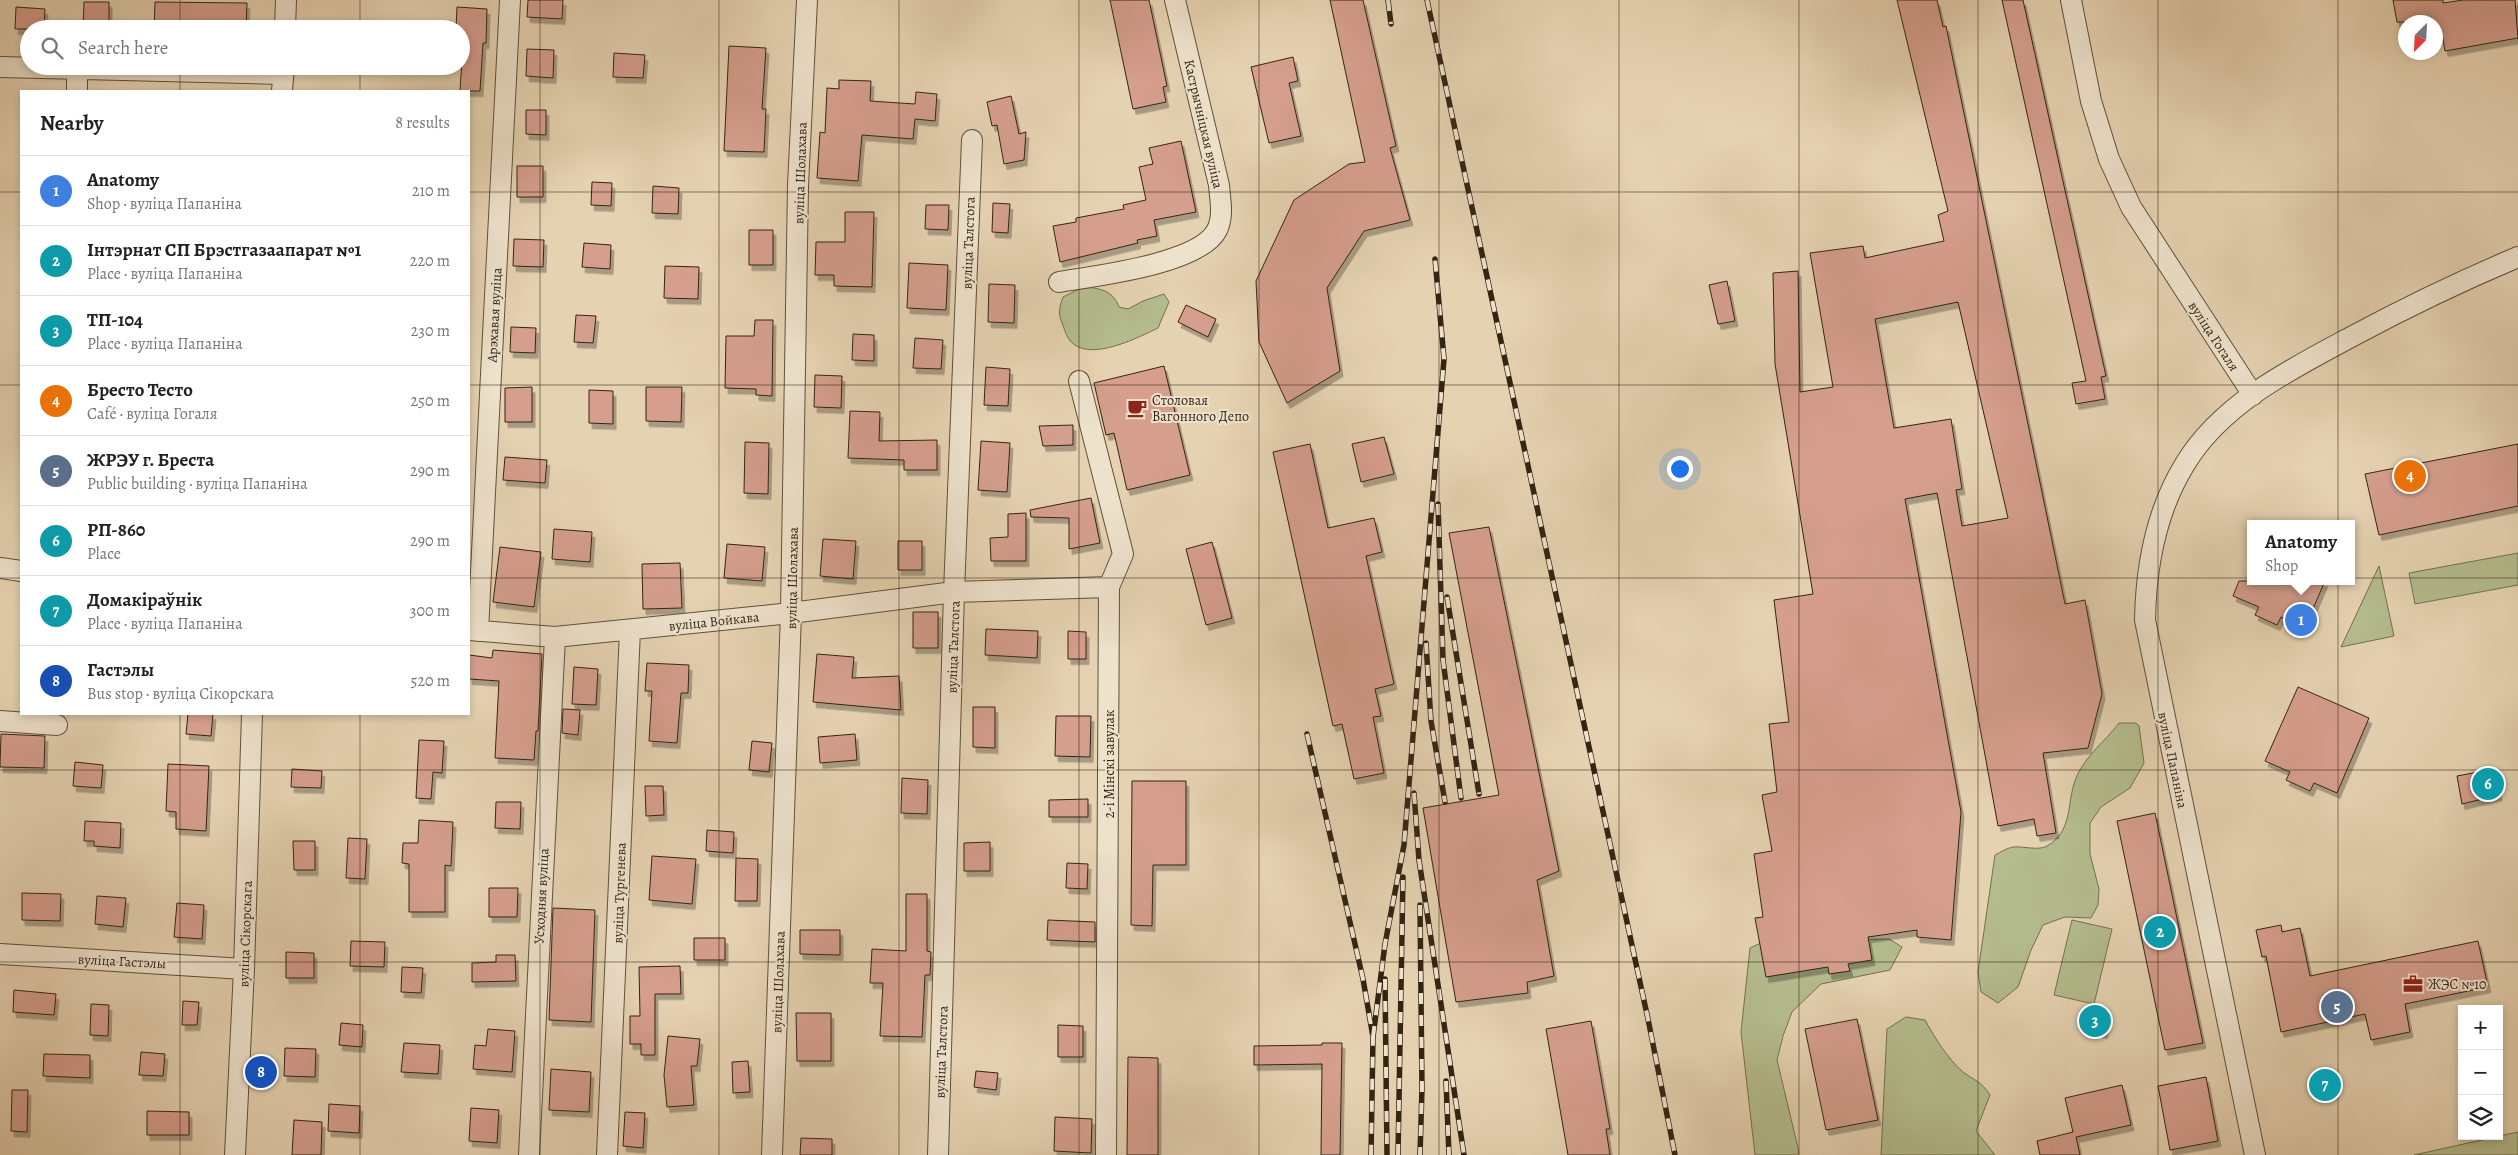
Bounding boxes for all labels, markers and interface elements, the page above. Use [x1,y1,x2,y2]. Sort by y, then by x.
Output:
north arrow [2398,15,2443,60]
search box [20,20,470,75]
icon: search [38,34,66,62]
text: Search here [78,35,168,61]
street label: Кастрычніцкая вуліца [1179,58,1228,191]
text: Nearby [40,109,103,137]
text: 8 results [395,112,450,134]
street label: вуліца Шолахава [789,121,812,224]
text: Anatomy [87,167,159,193]
text: 1 [53,180,59,202]
text: 210 m [412,180,450,202]
text: Shop · вуліца Папаніна [87,193,242,215]
street label: вуліца Талстога [957,196,980,290]
text: Інтэрнат СП Брэстгазаапарат №1 [87,237,361,263]
text: 2 [52,250,60,272]
text: 220 m [410,250,450,272]
text: Place · вуліца Папаніна [87,263,243,285]
street label: Арэхавая вуліца [482,266,507,364]
street label: вуліца Гогаля [2184,298,2243,375]
text: ТП-104 [87,307,143,333]
text: 3 [53,320,59,342]
text: 230 m [411,320,450,342]
text: Place · вуліца Папаніна [87,333,243,355]
text: Бресто Тесто [87,377,193,403]
text: 4 [52,390,60,412]
text: 250 m [411,390,450,412]
place label: Столовая Вагонного Депо [1152,391,1249,426]
cafe icon: Столовая Вагонного Депо [1126,397,1148,419]
text: Café · вуліца Гогаля [87,403,217,425]
text: ЖРЭУ г. Бреста [87,447,214,473]
your location [1667,456,1693,482]
pin: 4 [2394,457,2426,495]
text: 5 [53,460,59,482]
text: 290 m [410,460,450,482]
text: Public building · вуліца Папаніна [87,473,308,495]
text: РП-860 [87,517,145,543]
popup [2247,520,2355,585]
street label: вуліца Шолахава [782,526,803,629]
text: Anatomy [2265,529,2337,555]
text: 6 [52,530,60,552]
text: 290 m [410,530,450,552]
text: Place [87,543,121,565]
text: Shop [2265,555,2298,577]
text: Домакіраўнік [87,587,202,613]
text: 7 [53,600,59,622]
text: 300 m [410,600,450,622]
street label: вуліца Талстога [942,600,965,694]
pin: 1 [2285,601,2317,639]
street label: вуліца Войкава [668,607,761,636]
text: Place · вуліца Папаніна [87,613,243,635]
text: Гастэлы [87,657,154,683]
text: 8 [52,670,60,692]
text: 520 m [411,670,450,692]
text: Bus stop · вуліца Сікорскага [87,683,274,705]
street label: 2-і Мінскі завулак [1100,710,1119,818]
street label: вуліца Папаніна [2153,710,2192,811]
pin: 6 [2472,765,2504,803]
street label: вуліца Тургенева [608,841,631,944]
street label: Усходняя вуліца [530,847,554,944]
street label: вуліца Сікорскага [234,880,257,988]
pin: 2 [2144,913,2176,951]
street label: вуліца Шолахава [767,930,790,1033]
street label: вуліца Гастэлы [77,950,167,973]
office icon: ЖЭС №10 [2402,973,2424,995]
place label: ЖЭС №10 [2428,975,2487,994]
pin: 5 [2321,988,2353,1026]
pin: 3 [2079,1002,2111,1040]
street label: вуліца Талстога [930,1005,953,1099]
map controls [2458,1005,2503,1140]
button: + [2458,1005,2503,1050]
button: − [2458,1050,2503,1095]
pin: 8 [245,1053,277,1091]
pin: 7 [2309,1066,2341,1104]
button: layers [2458,1095,2503,1140]

